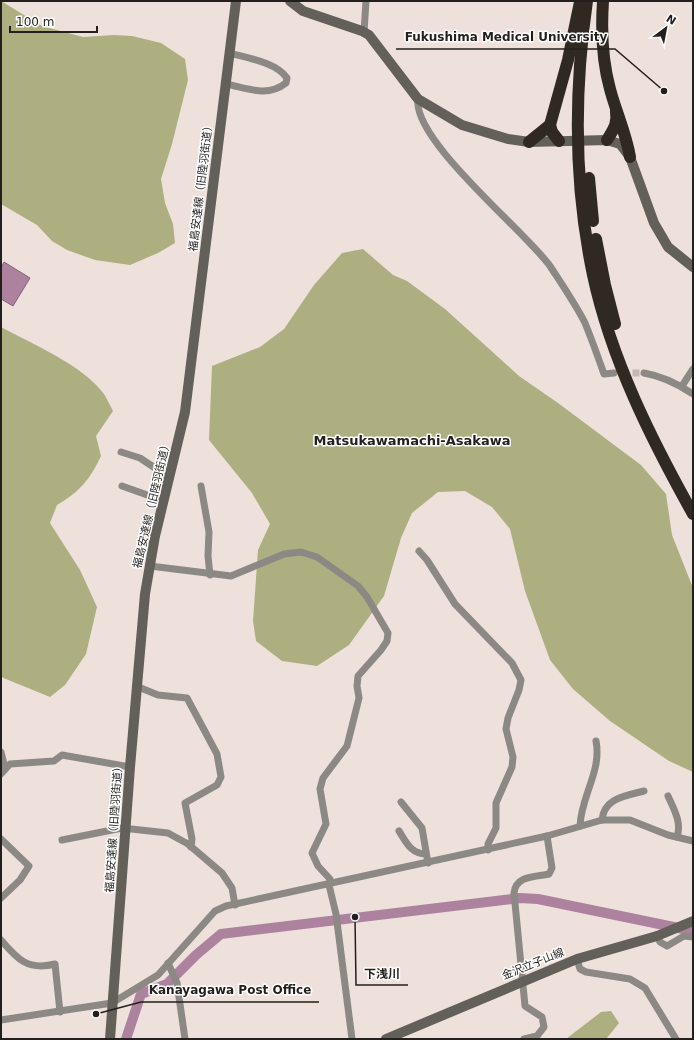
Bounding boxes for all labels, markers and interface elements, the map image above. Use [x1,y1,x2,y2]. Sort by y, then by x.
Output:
scale bar [10,8,97,34]
north arrow [646,8,686,48]
text: N [664,12,678,28]
text: 100 m [16,15,54,29]
callout: Fukushima Medical University [396,25,615,49]
text: Fukushima Medical University [405,30,607,44]
street label: 福島安達線（旧陸羽街道） [187,120,215,252]
district label: Matsukawamachi-Asakawa [313,433,511,448]
street label: 福島安達線（旧陸羽街道） [131,438,173,570]
street label: 福島安達線（旧陸羽街道） [103,761,125,893]
street label: 金沢立子山線 [500,946,566,982]
callout: 下浅川 [356,961,408,985]
text: 下浅川 [364,967,400,981]
callout: Kanayagawa Post Office [141,978,319,1002]
text: Kanayagawa Post Office [149,983,311,997]

